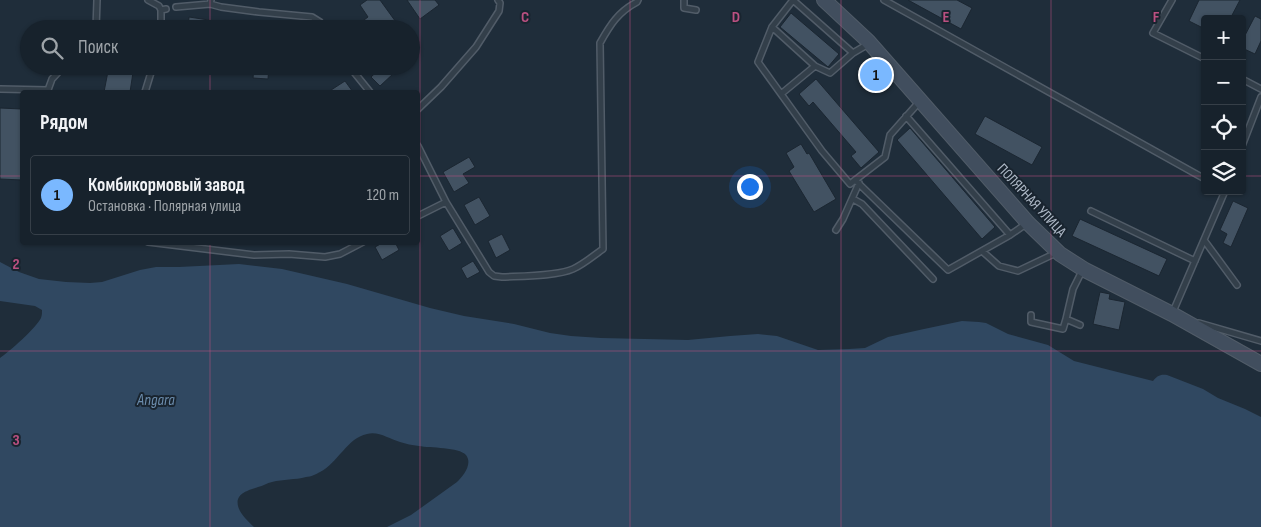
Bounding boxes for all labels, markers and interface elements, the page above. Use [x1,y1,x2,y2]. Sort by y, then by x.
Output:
text: C [521,8,529,27]
text: D [732,8,740,27]
text: E [943,8,950,27]
text: F [1153,8,1160,27]
map controls [1201,15,1246,195]
button: + [1201,15,1246,60]
search box [20,20,420,75]
icon: search [38,34,66,62]
text: Поиск [78,36,118,59]
pin: 1 [860,56,892,94]
button: − [1201,60,1246,105]
button: locate [1201,105,1246,150]
text: Рядом [40,110,88,135]
button: layers [1201,150,1246,195]
street label: ПОЛЯРНАЯ УЛИЦА [993,160,1071,241]
text: Комбикормовый завод [88,174,244,197]
your location [737,174,763,200]
text: 1 [54,186,60,205]
text: 120 m [367,186,399,205]
text: Остановка · Полярная улица [88,197,241,216]
text: 2 [12,255,20,274]
water label: Angara [136,391,175,410]
text: 3 [12,431,20,450]

